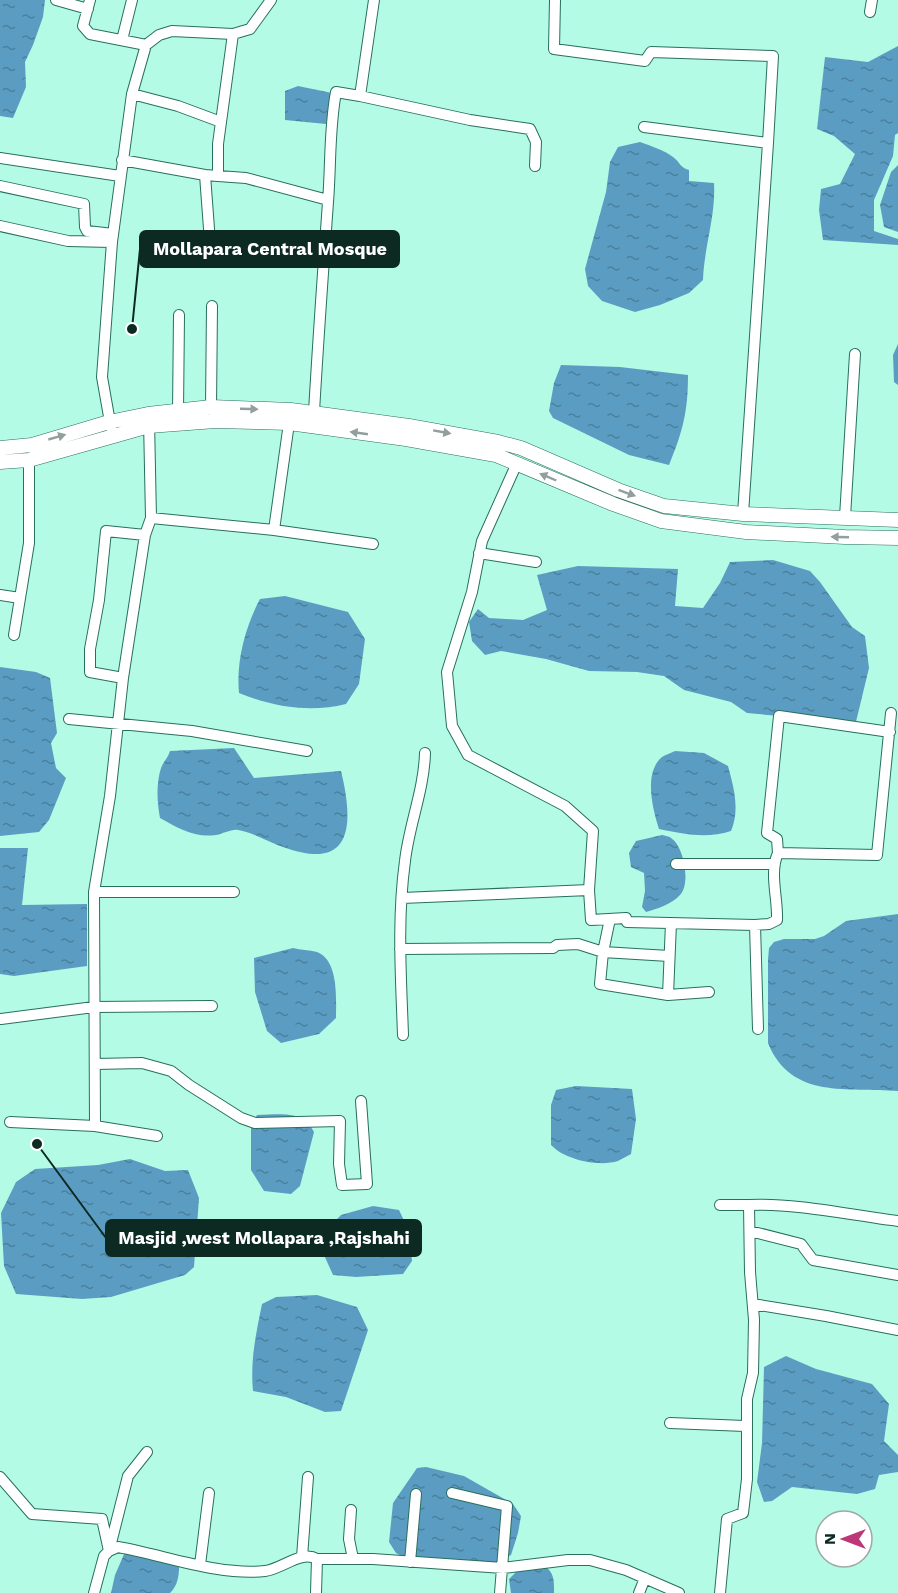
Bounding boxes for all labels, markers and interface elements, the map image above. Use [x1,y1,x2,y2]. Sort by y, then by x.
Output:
callout: Mollapara Central Mosque [140,231,399,267]
text: Mollapara Central Mosque [153,238,387,259]
one-way arrow [239,404,258,413]
one-way arrow [350,428,369,437]
one-way arrow [433,428,452,437]
one-way arrow [48,432,66,441]
one-way arrow [538,472,556,482]
one-way arrow [618,488,636,498]
one-way arrow [830,532,849,541]
callout: Masjid ,west Mollapara ,Rajshahi [106,1220,421,1256]
text: Masjid ,west Mollapara ,Rajshahi [118,1227,410,1248]
north arrow [814,1509,874,1569]
text: N [820,1533,839,1545]

